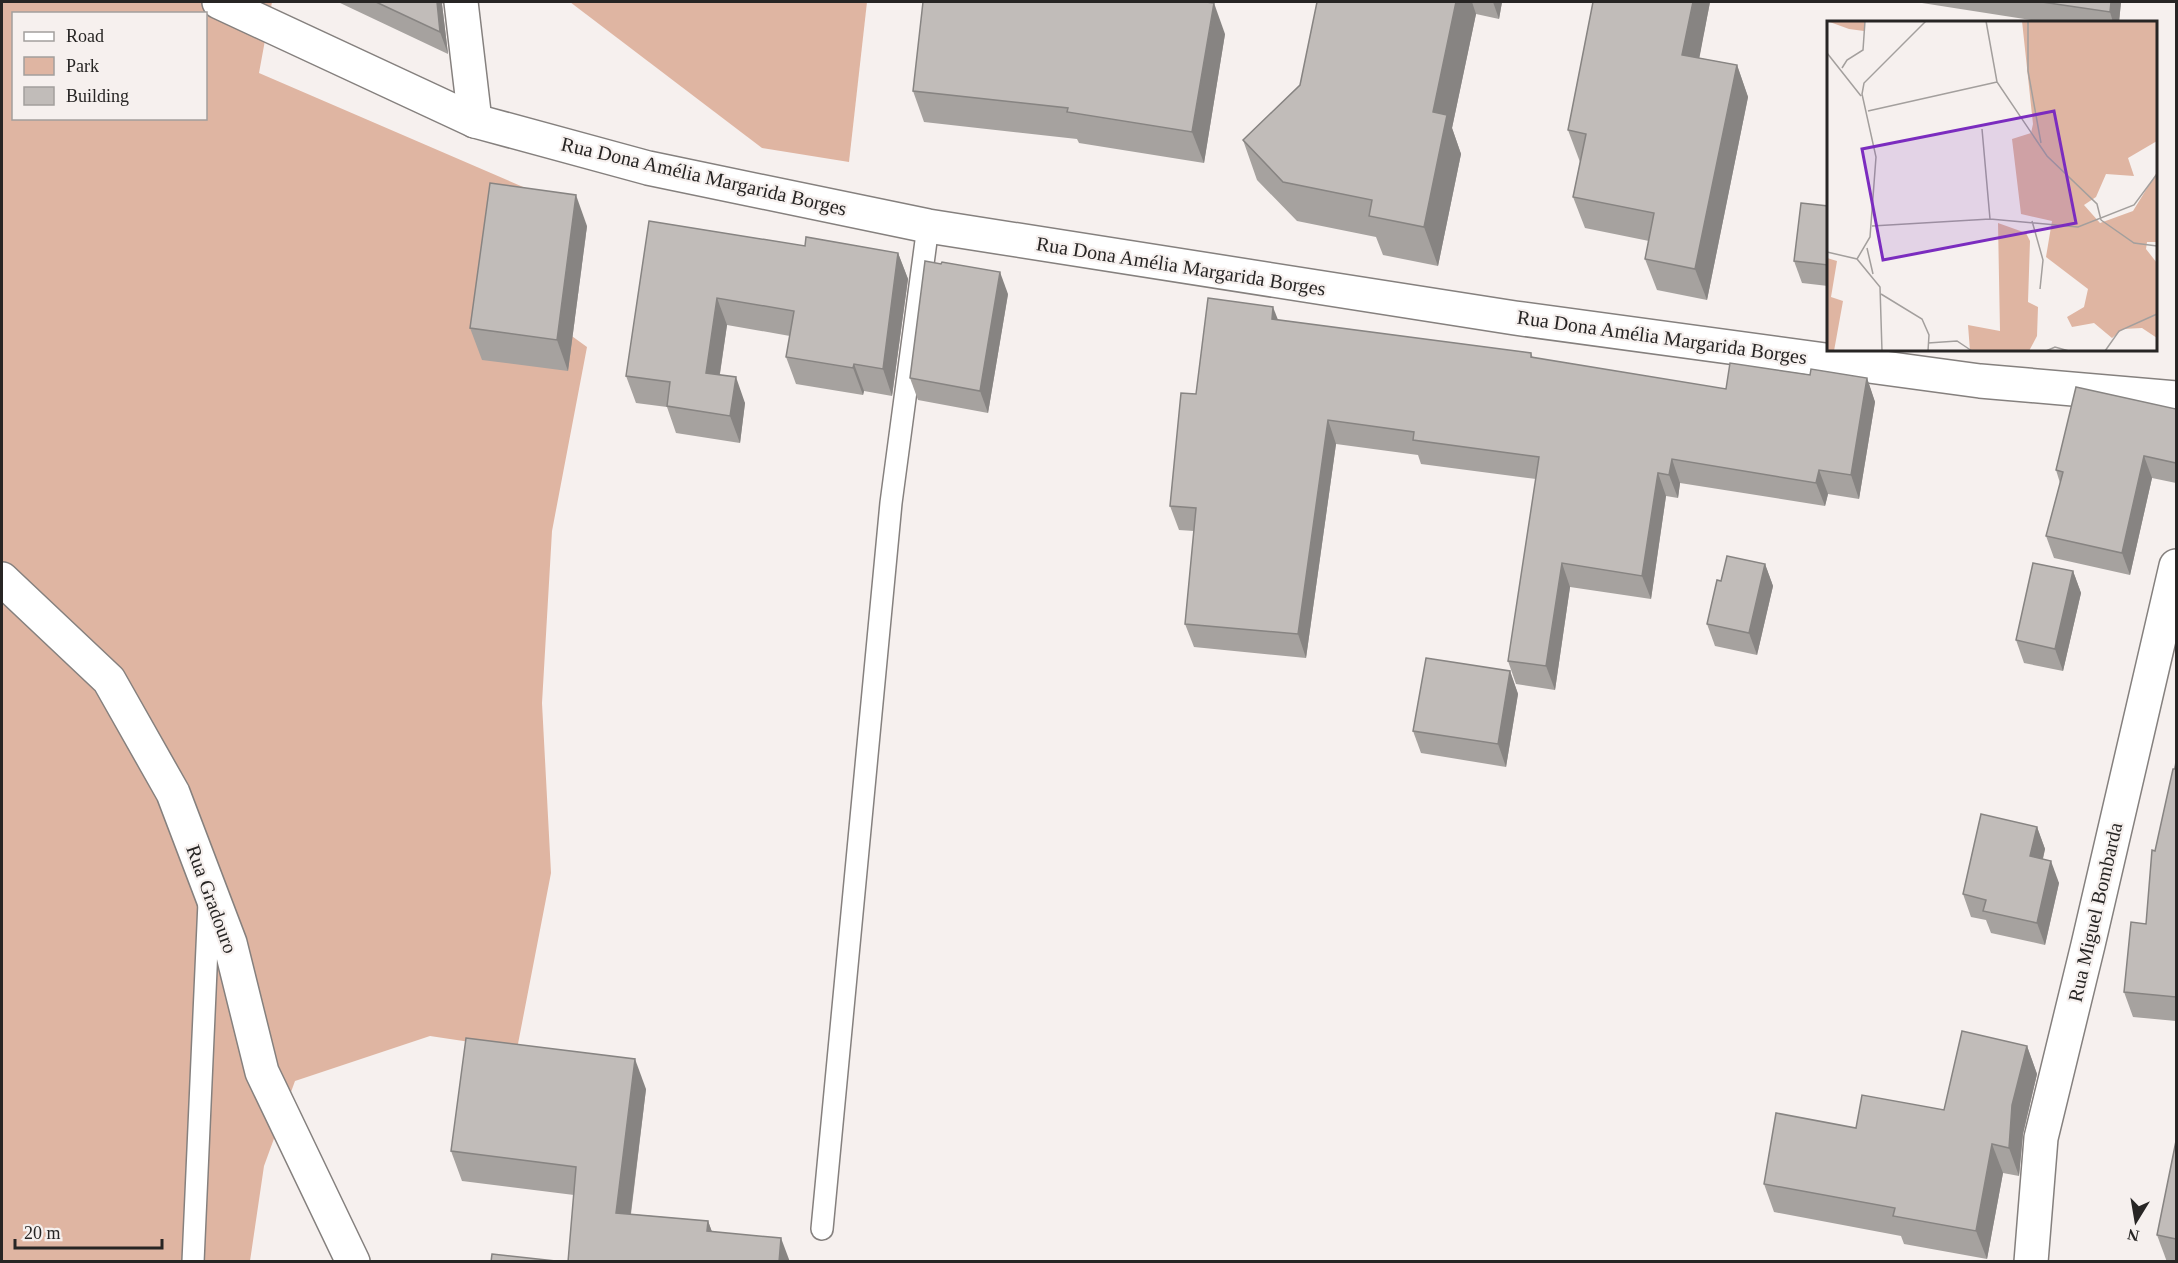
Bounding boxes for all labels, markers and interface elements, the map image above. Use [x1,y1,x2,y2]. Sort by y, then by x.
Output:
legend [12,12,207,120]
inset map [1827,21,2157,351]
text: Road [66,26,104,46]
text: Park [66,56,99,76]
text: Building [66,86,129,106]
street label: Rua Dona Amélia Margarida Borges [559,132,849,221]
street label: Rua Dona Amélia Margarida Borges [1035,232,1327,301]
street label: Rua Dona Amélia Margarida Borges [1515,306,1809,369]
street label: Rua Miguel Bombarda [2064,820,2127,1004]
street label: Rua Gradouro [182,842,242,956]
north arrow [2106,1191,2166,1251]
scale bar [15,1212,162,1250]
text: 20 m [24,1223,61,1243]
text: N [2126,1226,2141,1245]

